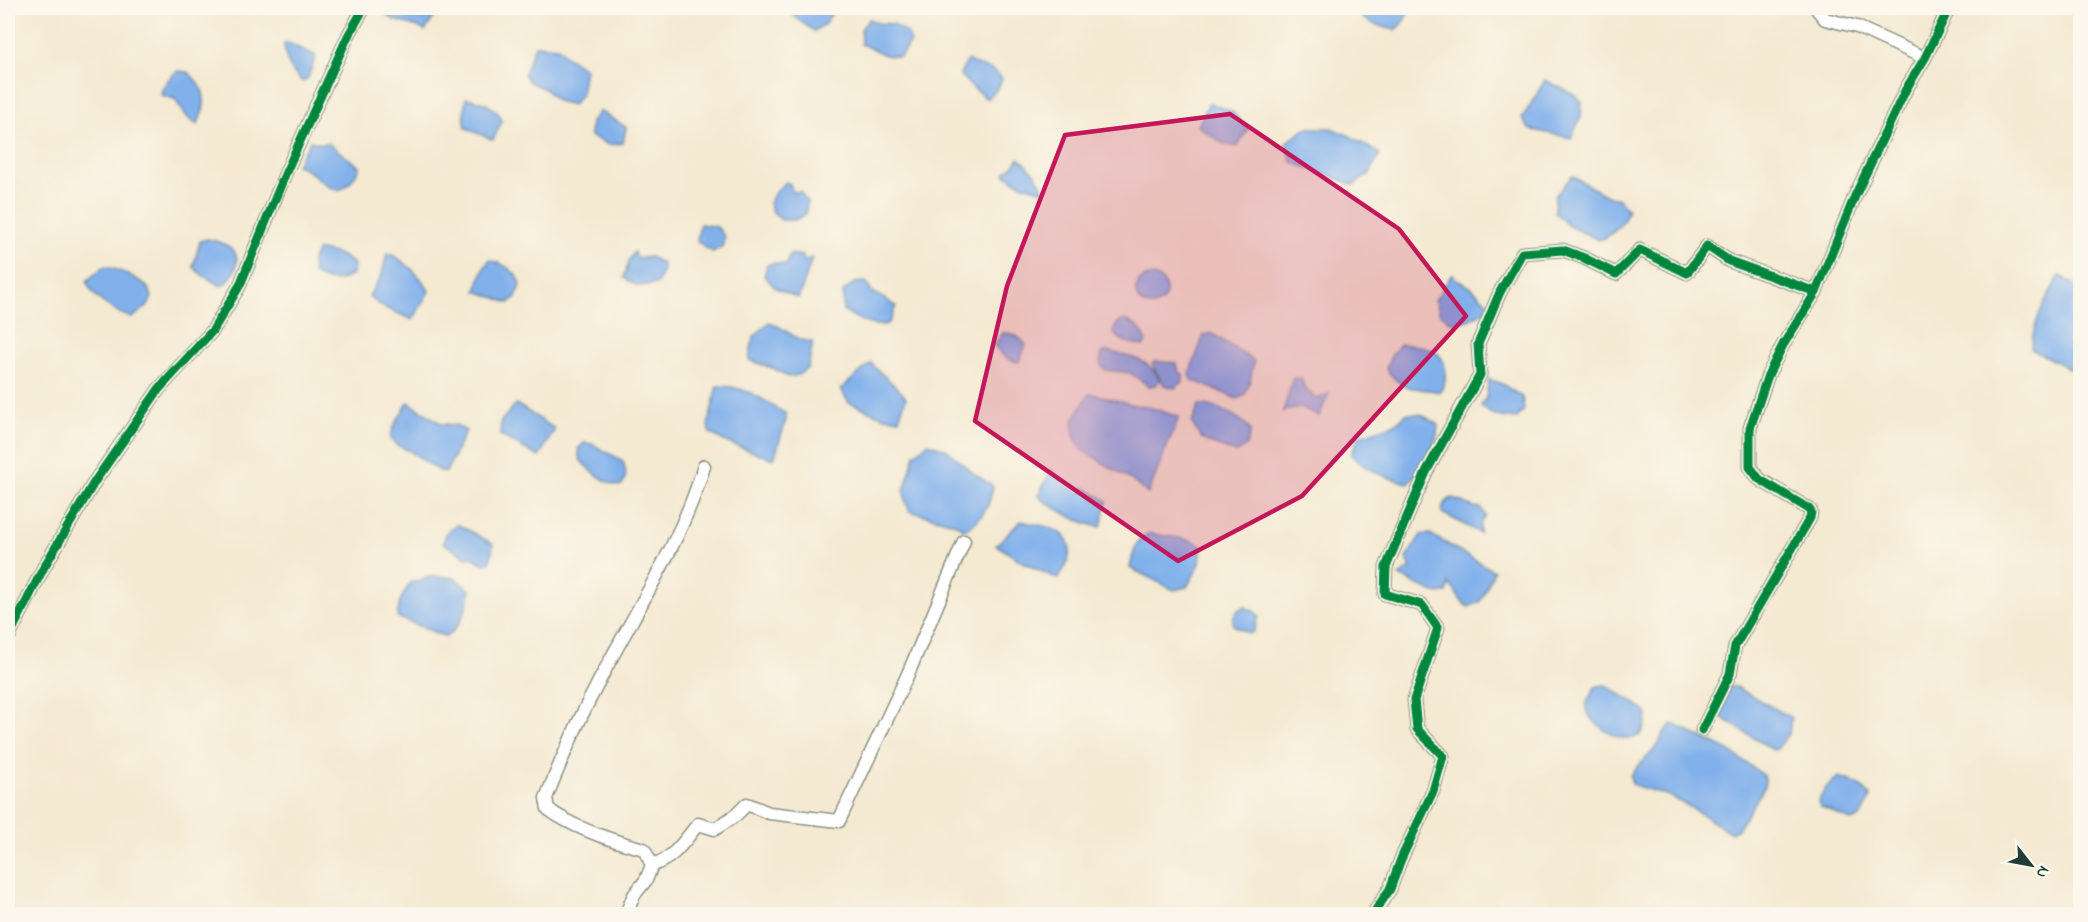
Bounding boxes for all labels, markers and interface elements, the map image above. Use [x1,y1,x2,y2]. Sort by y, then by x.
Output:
north arrow [2001,835,2061,895]
text: N [2029,861,2055,883]

